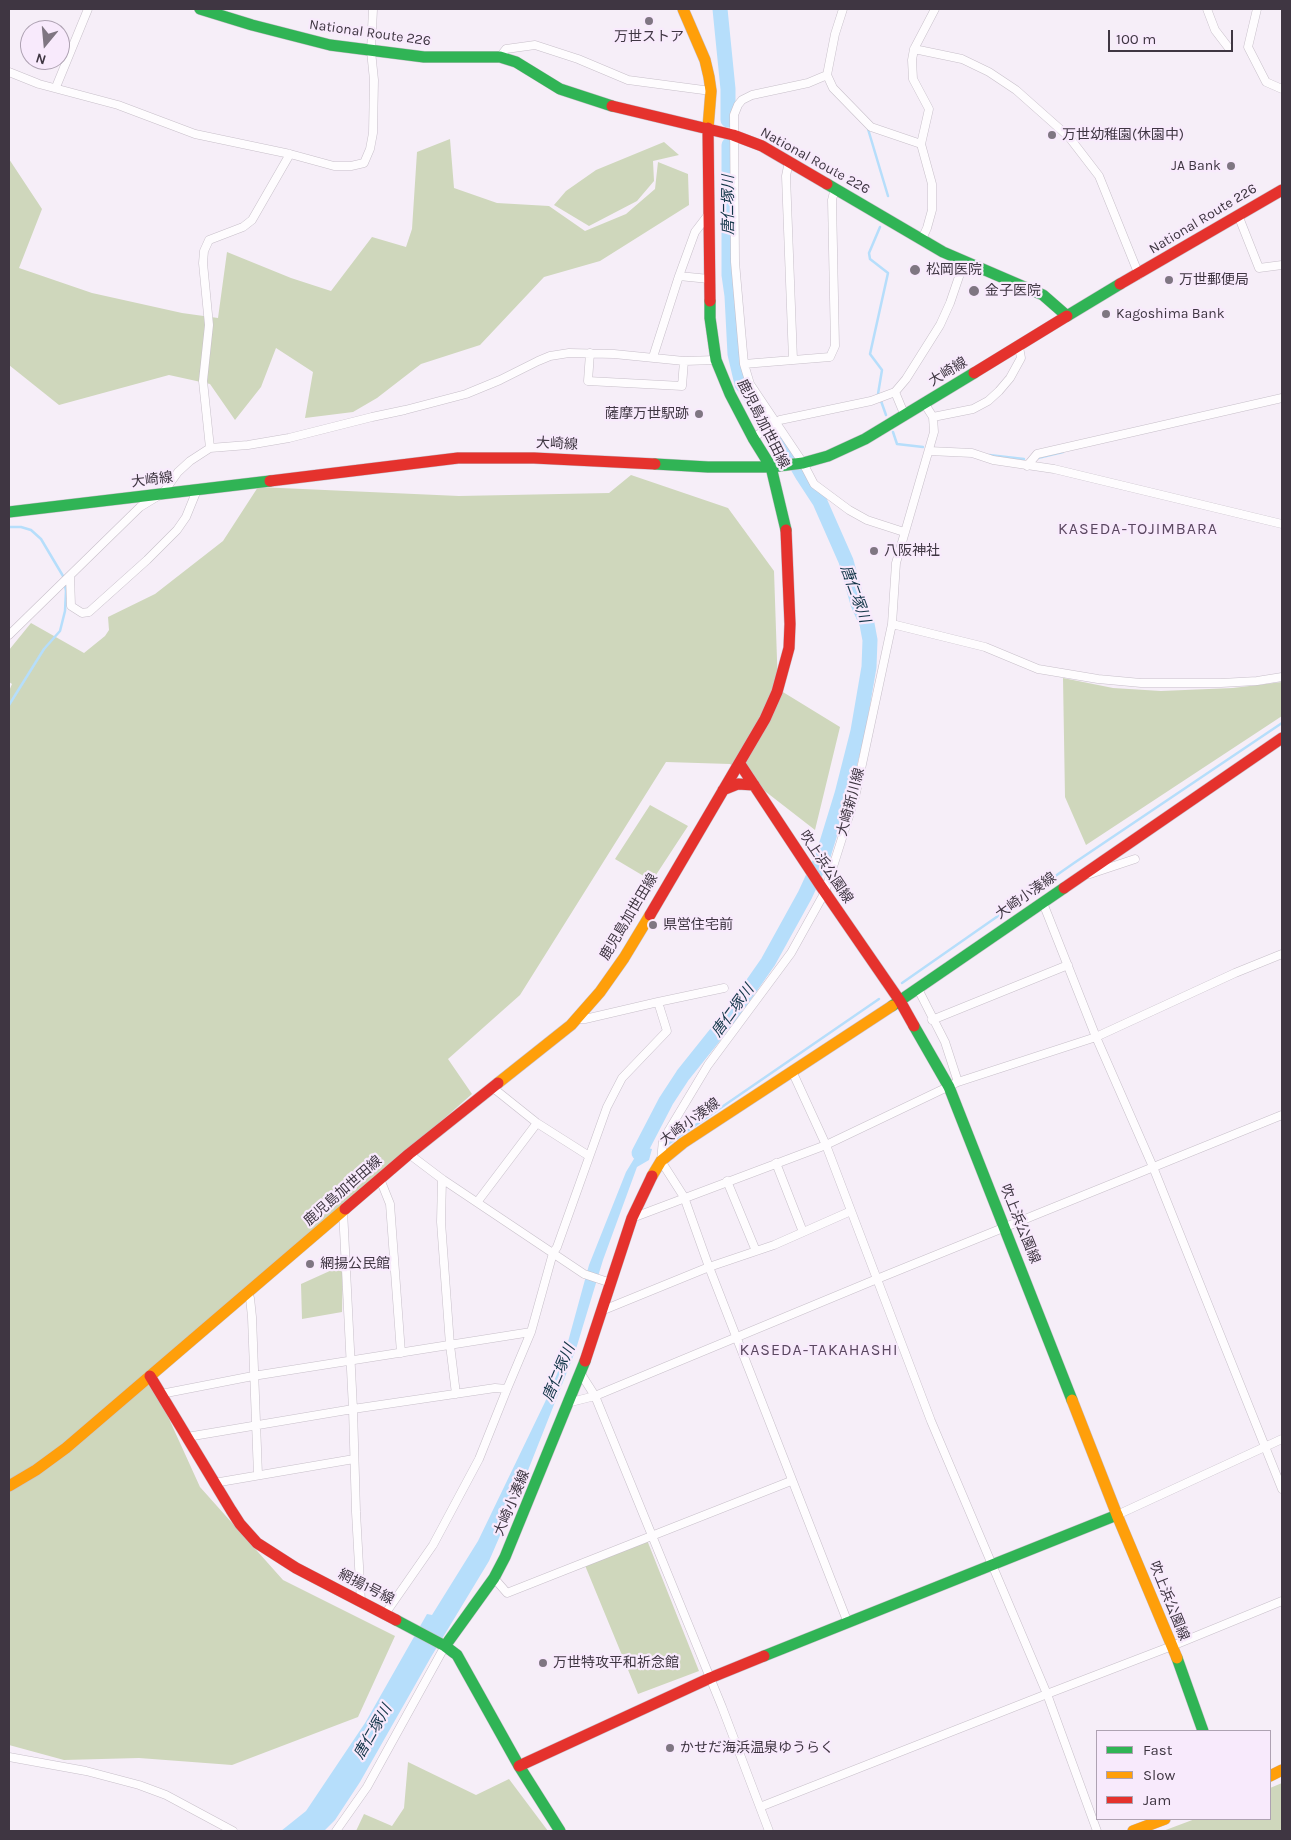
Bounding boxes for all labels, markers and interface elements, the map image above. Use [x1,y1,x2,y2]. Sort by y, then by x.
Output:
marker: 万世ストア [643,15,655,27]
street label: National Route 226 [308,16,432,50]
north arrow [20,20,70,70]
scale bar [1111,20,1236,52]
place label: 万世ストア [614,29,684,45]
text: 100 m [1116,30,1156,48]
text: N [33,49,48,68]
street label: National Route 226 [757,124,873,198]
place label: 万世幼稚園(休園中) [1062,127,1184,143]
marker: 万世幼稚園(休園中) [1046,129,1058,141]
place label: JA Bank [1171,158,1221,174]
marker: JA Bank [1225,160,1237,172]
water label: 唐仁塚川 [720,175,738,235]
street label: National Route 226 [1146,180,1260,258]
place label: 松岡医院 [926,262,982,278]
marker: 松岡医院 [908,263,922,277]
place label: 万世郵便局 [1179,272,1249,288]
marker: 万世郵便局 [1163,274,1175,286]
place label: 金子医院 [985,283,1041,299]
marker: 金子医院 [967,284,981,298]
place label: Kagoshima Bank [1116,306,1225,322]
marker: Kagoshima Bank [1100,308,1112,320]
street label: 大崎線 [926,354,970,390]
street label: 鹿児島加世田線 [733,377,793,471]
place label: 薩摩万世駅跡 [605,406,689,422]
marker: 薩摩万世駅跡 [693,408,705,420]
street label: 大崎線 [536,435,578,453]
street label: 大崎線 [130,469,174,491]
district label: KASEDA-TOJIMBARA [1056,519,1220,539]
place label: 八阪神社 [884,543,940,559]
marker: 八阪神社 [868,545,880,557]
water label: 唐仁塚川 [836,563,874,625]
street label: 大崎新川線 [834,766,868,838]
street label: 吹上浜公園線 [796,827,856,907]
street label: 大崎小湊線 [993,869,1059,923]
street label: 鹿児島加世田線 [597,871,661,963]
place label: 県営住宅前 [663,917,733,933]
marker: 県営住宅前 [647,919,659,931]
water label: 唐仁塚川 [708,981,758,1041]
street label: 大崎小湊線 [657,1095,723,1149]
street label: 鹿児島加世田線 [301,1153,385,1229]
street label: 吹上浜公園線 [996,1182,1044,1266]
place label: 網揚公民館 [320,1256,390,1272]
marker: 網揚公民館 [304,1258,316,1270]
district label: KASEDA-TAKAHASHI [737,1340,901,1360]
water label: 唐仁塚川 [539,1342,579,1404]
street label: 大崎小湊線 [491,1468,533,1538]
street label: 吹上浜公園線 [1145,1559,1193,1643]
street label: 網揚1号線 [335,1566,397,1608]
place label: 万世特攻平和祈念館 [553,1655,679,1671]
marker: 万世特攻平和祈念館 [537,1657,549,1669]
water label: 唐仁塚川 [350,1702,396,1762]
legend [1096,1730,1271,1820]
place label: かせだ海浜温泉ゆうらく [680,1740,834,1756]
text: Fast [1143,1741,1172,1759]
marker: かせだ海浜温泉ゆうらく [664,1742,676,1754]
text: Slow [1143,1766,1175,1784]
text: Jam [1143,1791,1171,1809]

